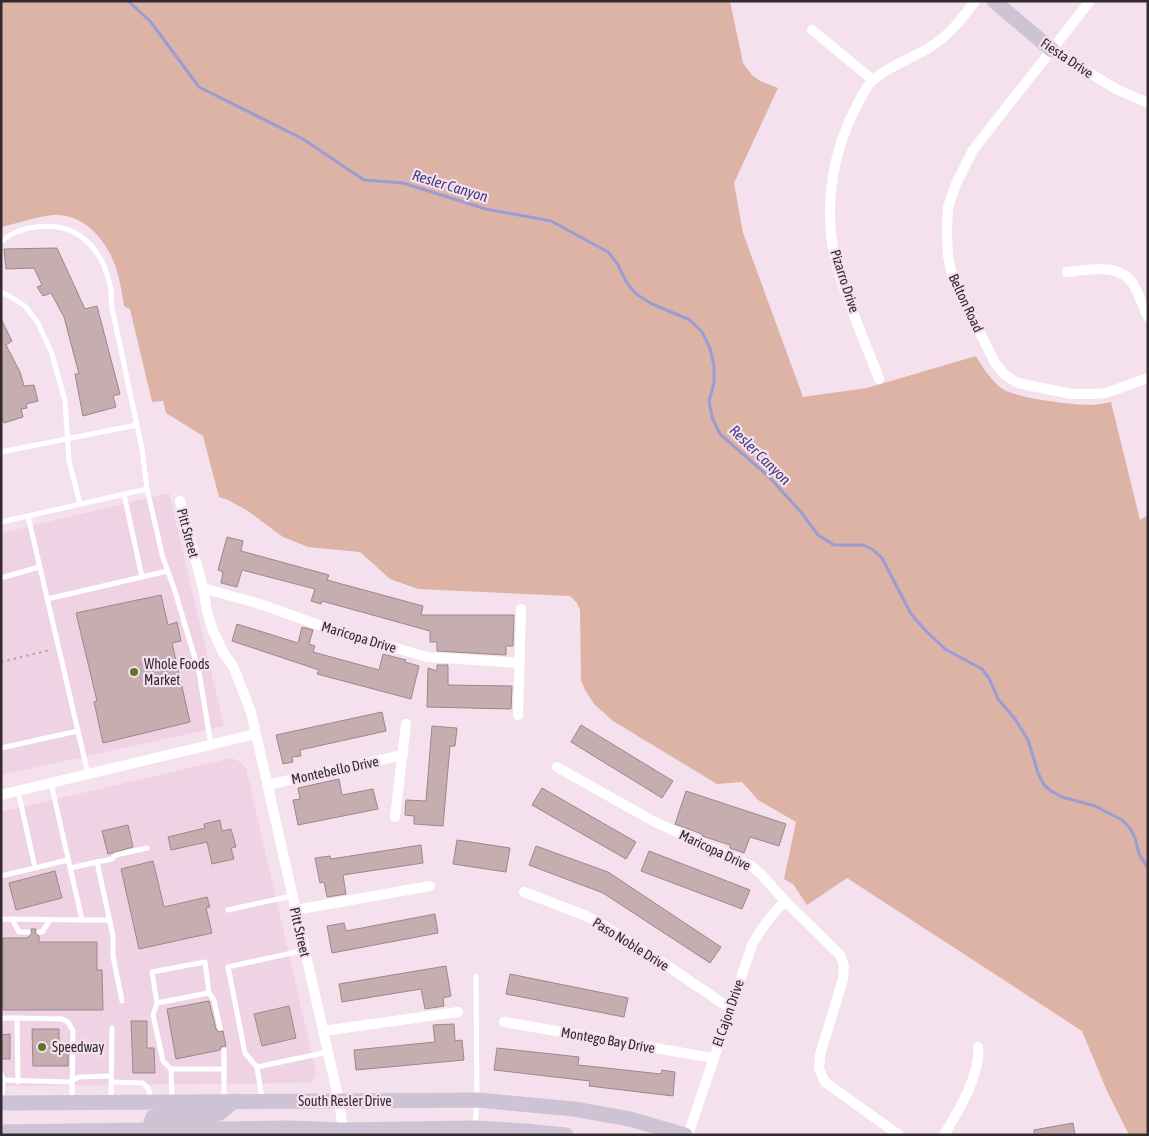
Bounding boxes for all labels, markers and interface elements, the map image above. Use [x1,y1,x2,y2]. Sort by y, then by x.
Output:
street label: Fiesta Drive [1038,35,1096,81]
water label: Resler Canyon [410,166,490,205]
street label: Pizarro Drive [827,247,863,315]
street label: Belton Road [946,271,986,335]
water label: Resler Canyon [726,421,794,488]
street label: Pitt Street [174,507,202,559]
street label: Maricopa Drive [320,618,398,656]
place label: Whole Foods Market [144,656,210,688]
marker: Whole Foods Market [128,666,140,678]
street label: Montebello Drive [290,753,380,787]
street label: Maricopa Drive [677,826,753,874]
street label: Pitt Street [287,906,313,958]
street label: Paso Noble Drive [590,914,672,974]
street label: El Cajon Drive [709,977,747,1049]
street label: Montego Bay Drive [560,1024,656,1056]
place label: Speedway [52,1039,104,1055]
marker: Speedway [36,1041,48,1053]
street label: South Resler Drive [298,1093,392,1109]

